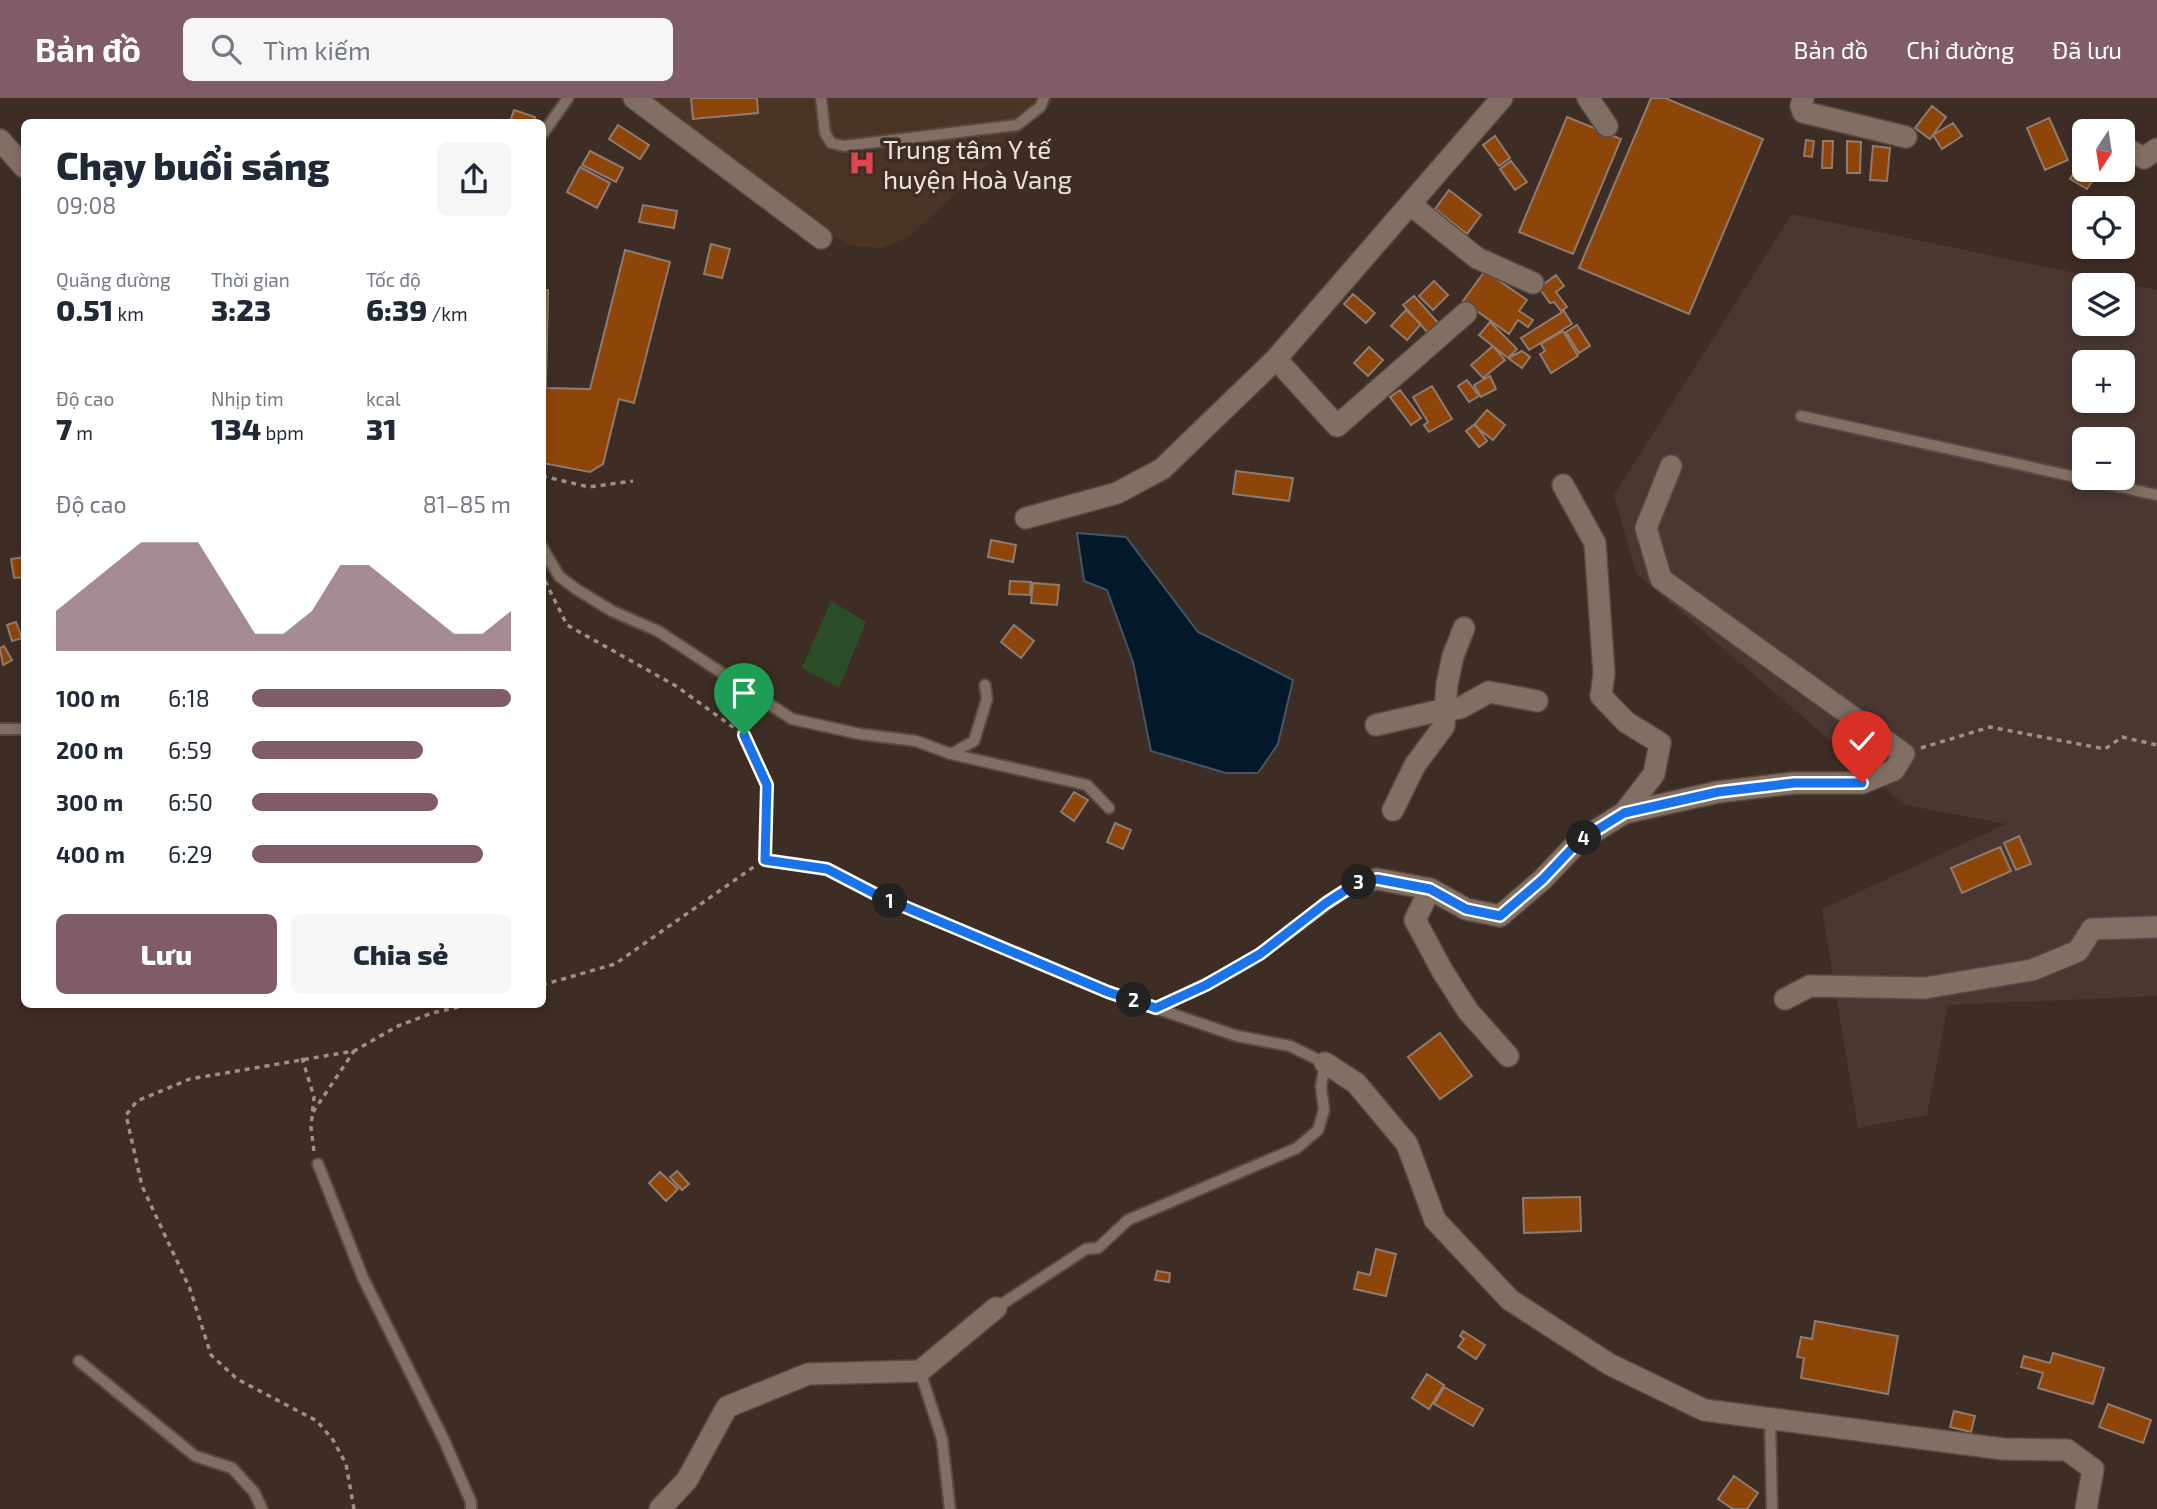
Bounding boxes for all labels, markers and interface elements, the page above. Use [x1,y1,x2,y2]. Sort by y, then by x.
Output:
search box [183,18,673,81]
text: Bản đồ [35,29,141,69]
icon: search [207,30,245,68]
text: Tìm kiếm [263,34,371,65]
text: Bản đồ [1794,35,1868,64]
text: Chỉ đường [1906,35,2014,64]
text: Đã lưu [2052,35,2122,64]
north arrow [2072,119,2135,182]
map controls [2072,119,2135,490]
place label: Trung tâm Y tế huyện Hoà Vang [883,133,1072,194]
text: Chạy buổi sáng [56,142,330,188]
button: share [437,142,511,216]
hospital icon: Trung tâm Y tế huyện Hoà Vang [847,148,877,178]
text: 09:08 [56,191,116,219]
button: locate [2072,196,2135,259]
text: Quãng đường [56,268,171,291]
text: Thời gian [211,268,290,291]
text: Tốc độ [366,268,421,291]
button: layers [2072,273,2135,336]
text: 0.51 [56,291,113,327]
text: 3:23 [211,291,271,327]
text: 6:39 [366,291,427,327]
text: km [113,302,144,325]
text: /km [427,302,468,325]
button: + [2072,350,2135,413]
text: Độ cao [56,387,114,410]
text: Nhịp tim [211,387,284,410]
text: kcal [366,387,401,410]
text: 7 [56,410,72,446]
text: 134 [211,410,261,446]
text: 31 [366,410,397,446]
text: m [72,421,93,444]
text: bpm [261,421,304,444]
button: − [2072,427,2135,490]
text: Độ cao [56,490,127,518]
text: 81–85 m [423,490,511,518]
pin [714,663,774,735]
icon: arrive [725,674,763,712]
text: 100 m [56,684,120,712]
text: 6:18 [168,684,210,712]
pin [1832,711,1892,783]
icon: check [1843,722,1881,760]
text: 200 m [56,736,124,764]
text: 6:59 [168,736,212,764]
text: 300 m [56,788,123,816]
text: 6:50 [168,788,213,816]
pin: 4 [1566,820,1602,856]
text: 4 [1577,826,1590,849]
text: 400 m [56,840,125,868]
text: 6:29 [168,840,213,868]
pin: 3 [1342,864,1376,900]
text: 3 [1353,870,1364,893]
pin: 1 [872,884,908,918]
text: 1 [885,889,894,912]
button: Lưu [56,914,277,994]
button: Chia sẻ [291,914,511,994]
pin: 2 [1116,982,1152,1018]
text: 2 [1128,988,1139,1011]

